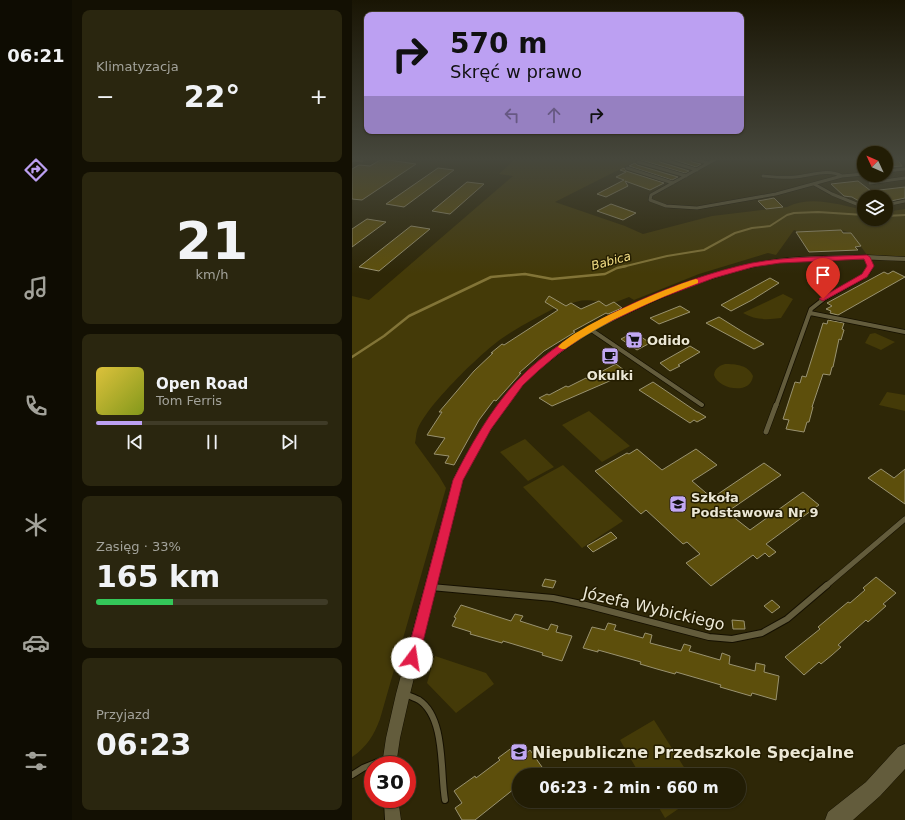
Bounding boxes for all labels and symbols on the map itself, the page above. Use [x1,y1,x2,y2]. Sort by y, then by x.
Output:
north arrow [857,146,893,182]
water label: Babica [590,249,632,273]
pin [806,258,840,299]
supermarket icon: Odido [624,330,644,350]
place label: Odido [647,333,690,348]
cafe icon: Okulki [600,346,620,366]
place label: Okulki [587,368,633,383]
place label: Szkoła Podstawowa Nr 9 [691,490,819,520]
school or university icon: Szkoła Podstawowa Nr 9 [668,494,688,514]
street label: Józefa Wybickiego [580,583,727,634]
position arrow [391,637,433,679]
school or university icon: Niepubliczne Przedszkole Specjalne [509,742,529,762]
place label: Niepubliczne Przedszkole Specjalne [532,743,854,762]
speed limit sign: 30 [364,756,416,808]

